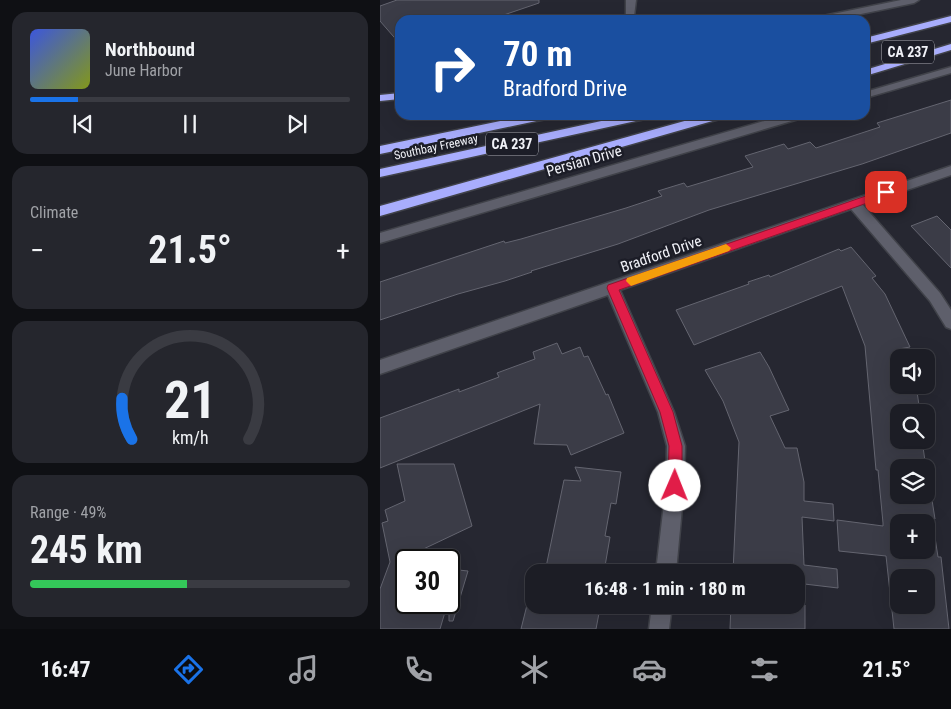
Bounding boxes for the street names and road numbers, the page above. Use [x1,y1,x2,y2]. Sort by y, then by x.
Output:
road number: CA 237 [882,41,934,64]
street label: Southbay Freeway [393,131,479,163]
road number: CA 237 [486,132,538,156]
street label: Persian Drive [544,142,624,180]
street label: Bradford Drive [618,232,704,276]

